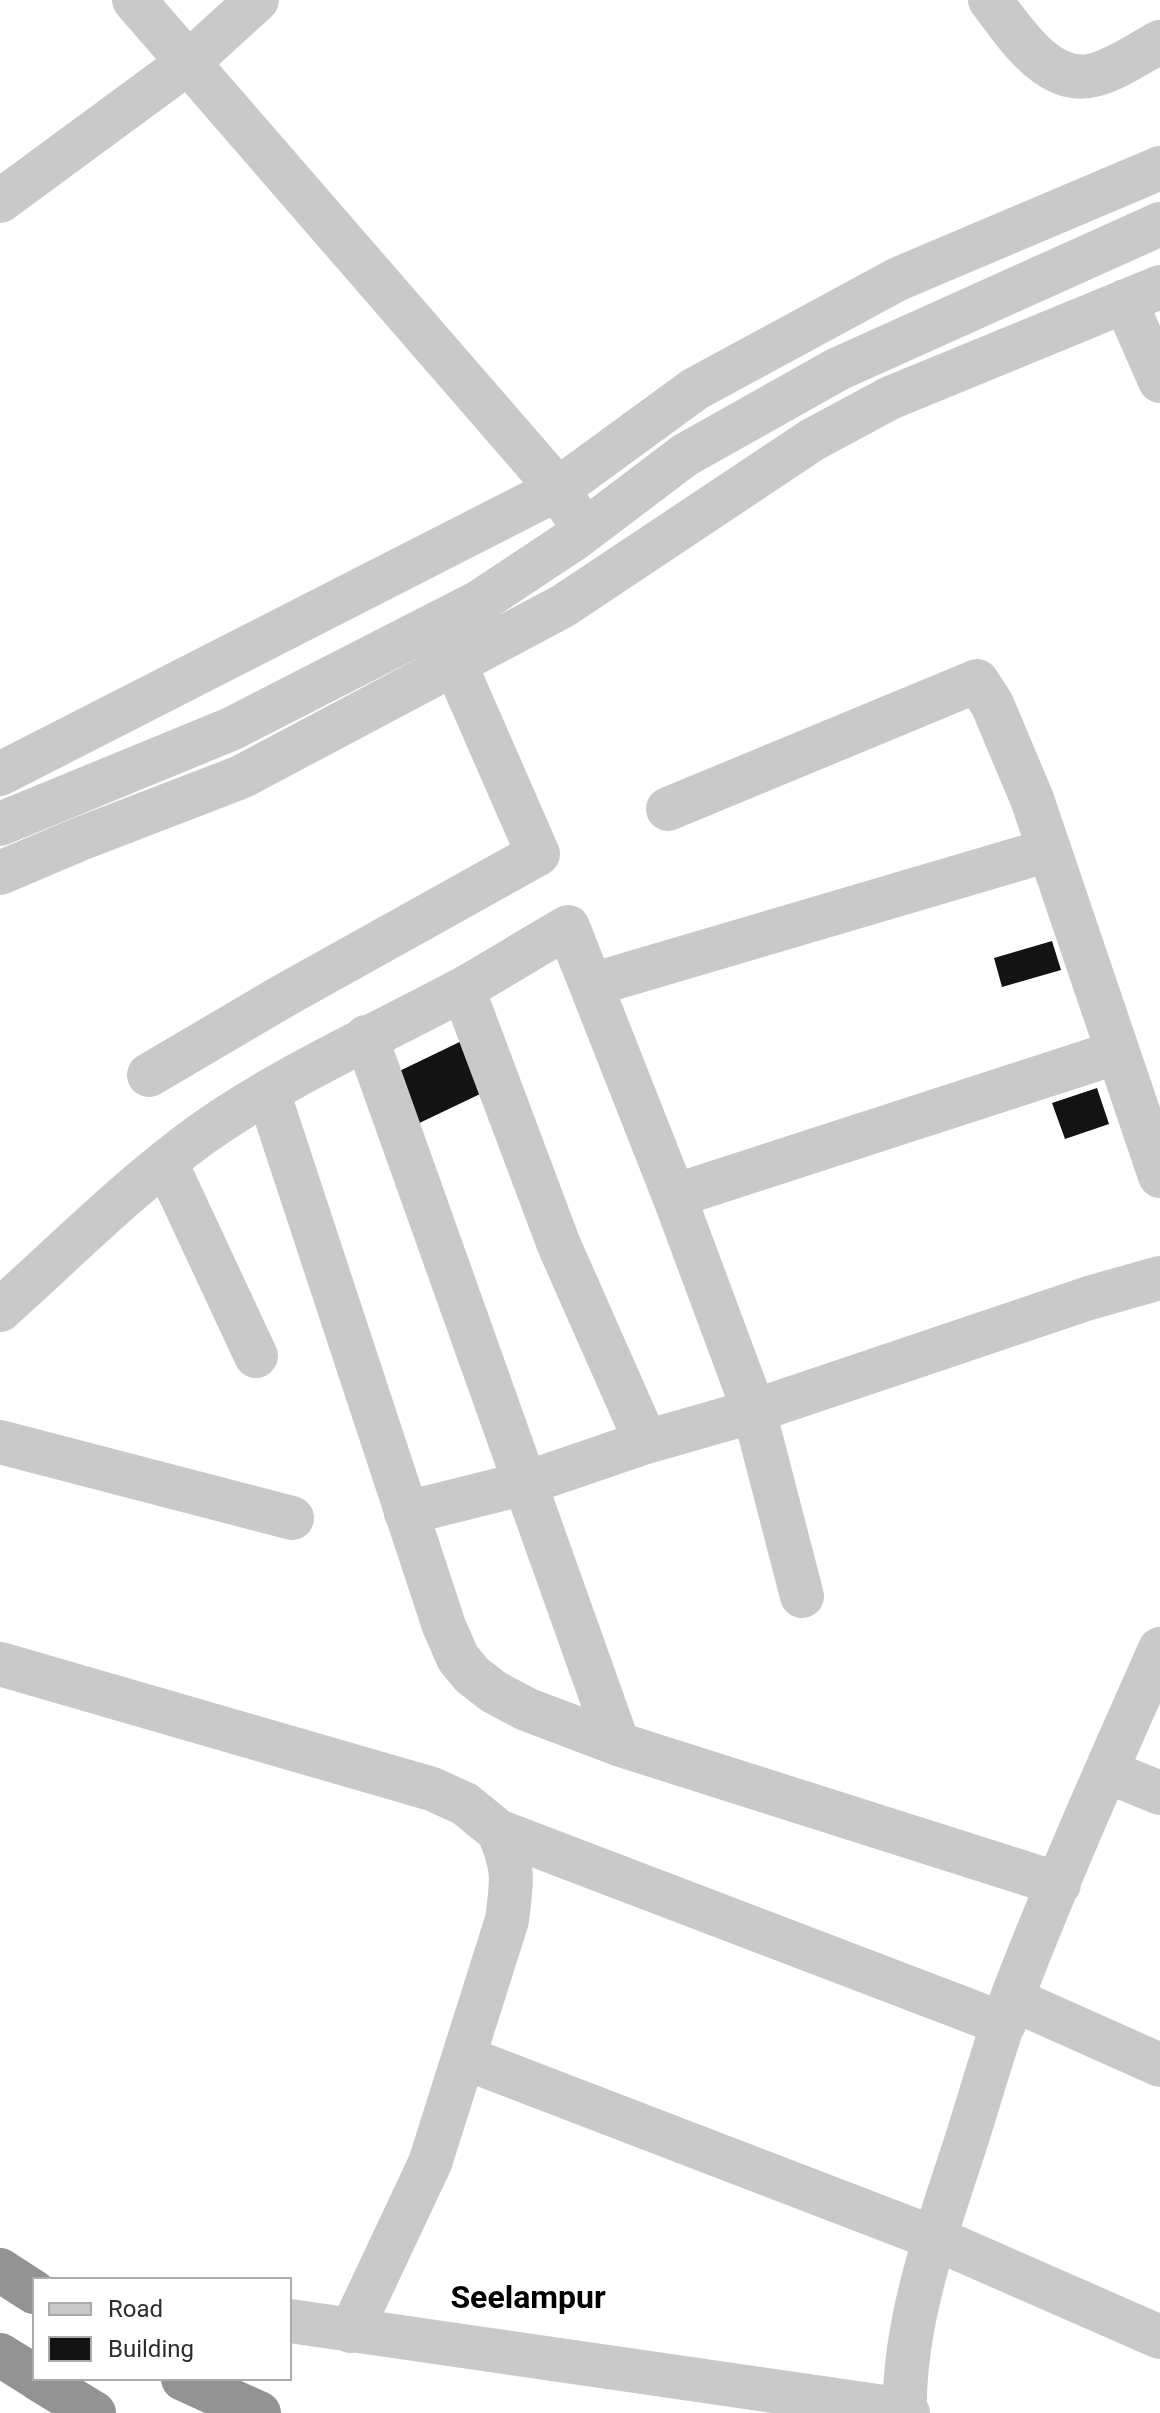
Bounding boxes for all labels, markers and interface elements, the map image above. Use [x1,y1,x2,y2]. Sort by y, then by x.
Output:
legend [32,2277,292,2381]
district label: Seelampur [450,2281,606,2319]
text: Road [108,2295,163,2323]
text: Building [108,2335,194,2363]

